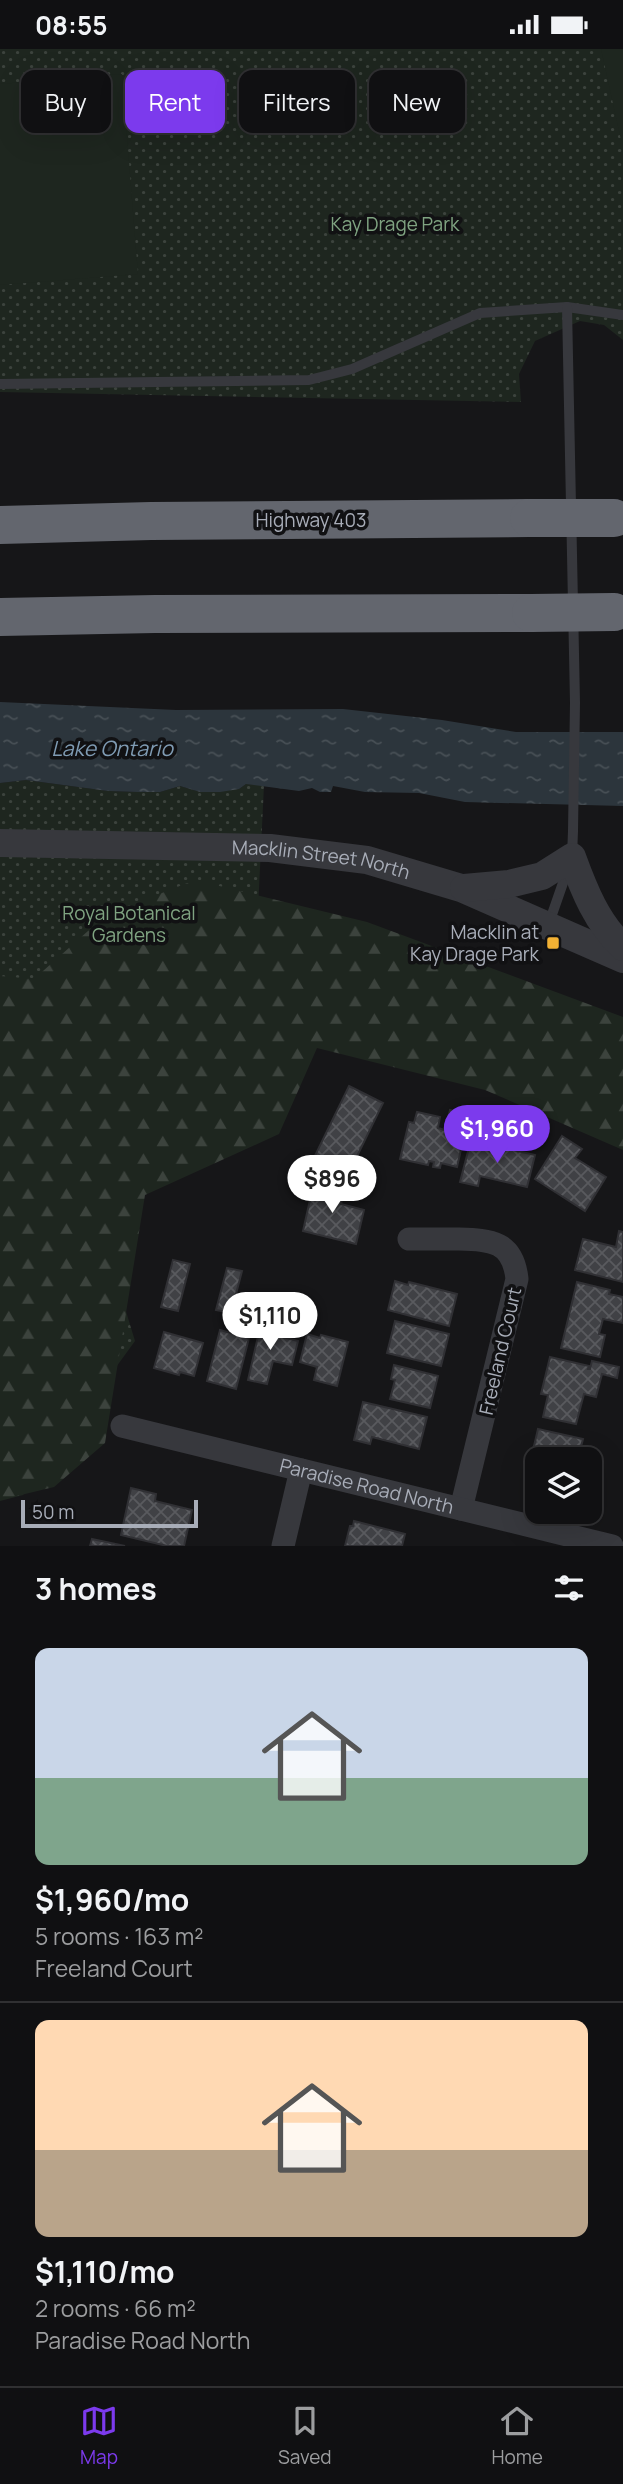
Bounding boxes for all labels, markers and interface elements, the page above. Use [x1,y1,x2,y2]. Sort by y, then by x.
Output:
text: 08:55 [35,7,107,43]
chip: Buy [21,70,111,133]
chip: Rent [125,70,225,133]
chip: Filters [239,70,355,133]
chip: New [369,70,465,133]
park label: Kay Drage Park [331,211,460,237]
street label: Highway 403 [255,507,367,533]
water label: Lake Ontario [51,734,174,762]
street label: Macklin Street North [232,834,413,885]
park label: Royal Botanical Gardens [62,900,196,948]
place label: Macklin at Kay Drage Park [410,919,540,967]
marker: Macklin at Kay Drage Park [545,935,561,951]
pin: $1,960 [440,1105,554,1165]
text: $1,960 [460,1112,534,1144]
pin: $896 [291,1155,373,1215]
text: $896 [303,1162,361,1194]
street label: Freeland Court [473,1285,527,1417]
pin: $1,110 [213,1293,327,1352]
text: $1,110 [238,1299,302,1331]
map controls [525,1447,602,1524]
button: layers [525,1447,602,1524]
street label: Paradise Road North [277,1452,456,1520]
scale bar [21,1497,198,1529]
text: 50 m [32,1499,74,1525]
text: 3 homes [35,1568,157,1609]
icon: filters [550,1569,588,1607]
icon: home [249,1693,375,1819]
text: $1,960/mo [35,1879,189,1920]
text: 5 rooms · 163 m² [35,1920,203,1952]
text: Freeland Court [35,1952,193,1984]
icon: home [249,2065,375,2191]
text: $1,110/mo [35,2251,175,2292]
text: 2 rooms · 66 m² [35,2292,196,2324]
text: Paradise Road North [35,2324,250,2356]
tab: Map [80,2402,118,2470]
tab: Saved [278,2402,332,2470]
tab: Home [492,2402,543,2470]

